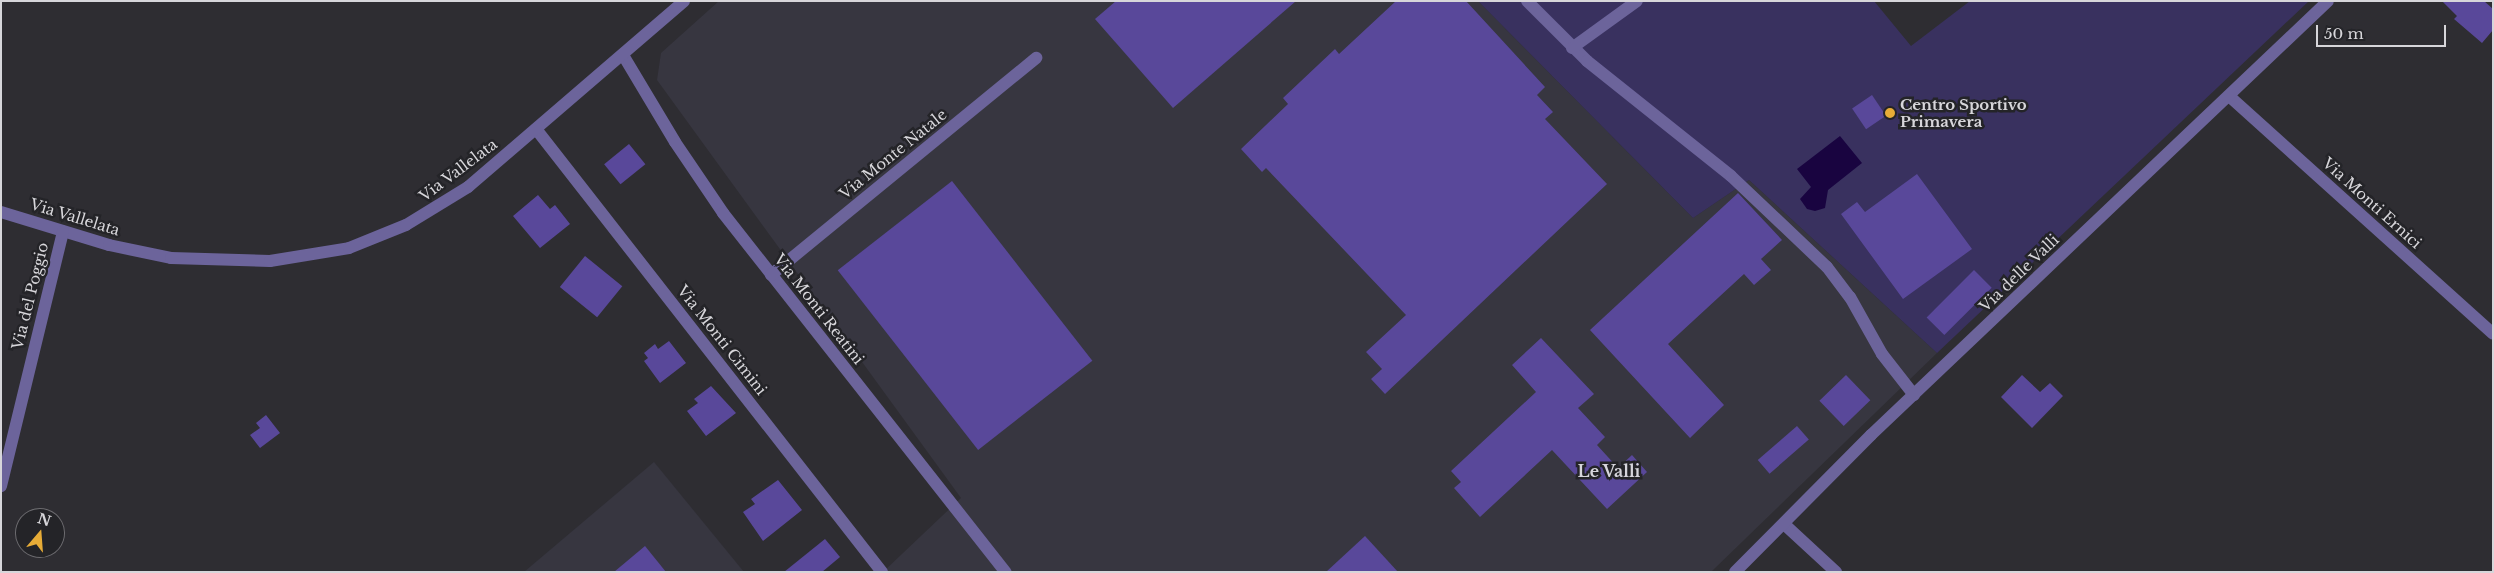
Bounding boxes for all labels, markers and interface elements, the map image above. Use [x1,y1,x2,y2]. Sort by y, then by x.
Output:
scale bar [2319,15,2449,47]
text: 50 m [2324,24,2364,43]
place label: Centro Sportivo Primavera [1900,95,2027,130]
street label: Via Monte Natale [836,105,950,203]
marker: Centro Sportivo Primavera [1884,107,1896,119]
street label: Via Vallelata [415,135,501,205]
street label: Via Monti Ernici [2319,154,2425,252]
street label: Via Vallelata [28,195,122,239]
street label: Via delle Valli [1975,230,2063,316]
street label: Via del Poggio [8,241,52,351]
street label: Via Monti Reatini [770,250,868,368]
street label: Via Monti Cimini [674,282,770,398]
district label: Le Valli [1577,461,1641,481]
north arrow [15,508,65,558]
text: N [35,509,53,530]

